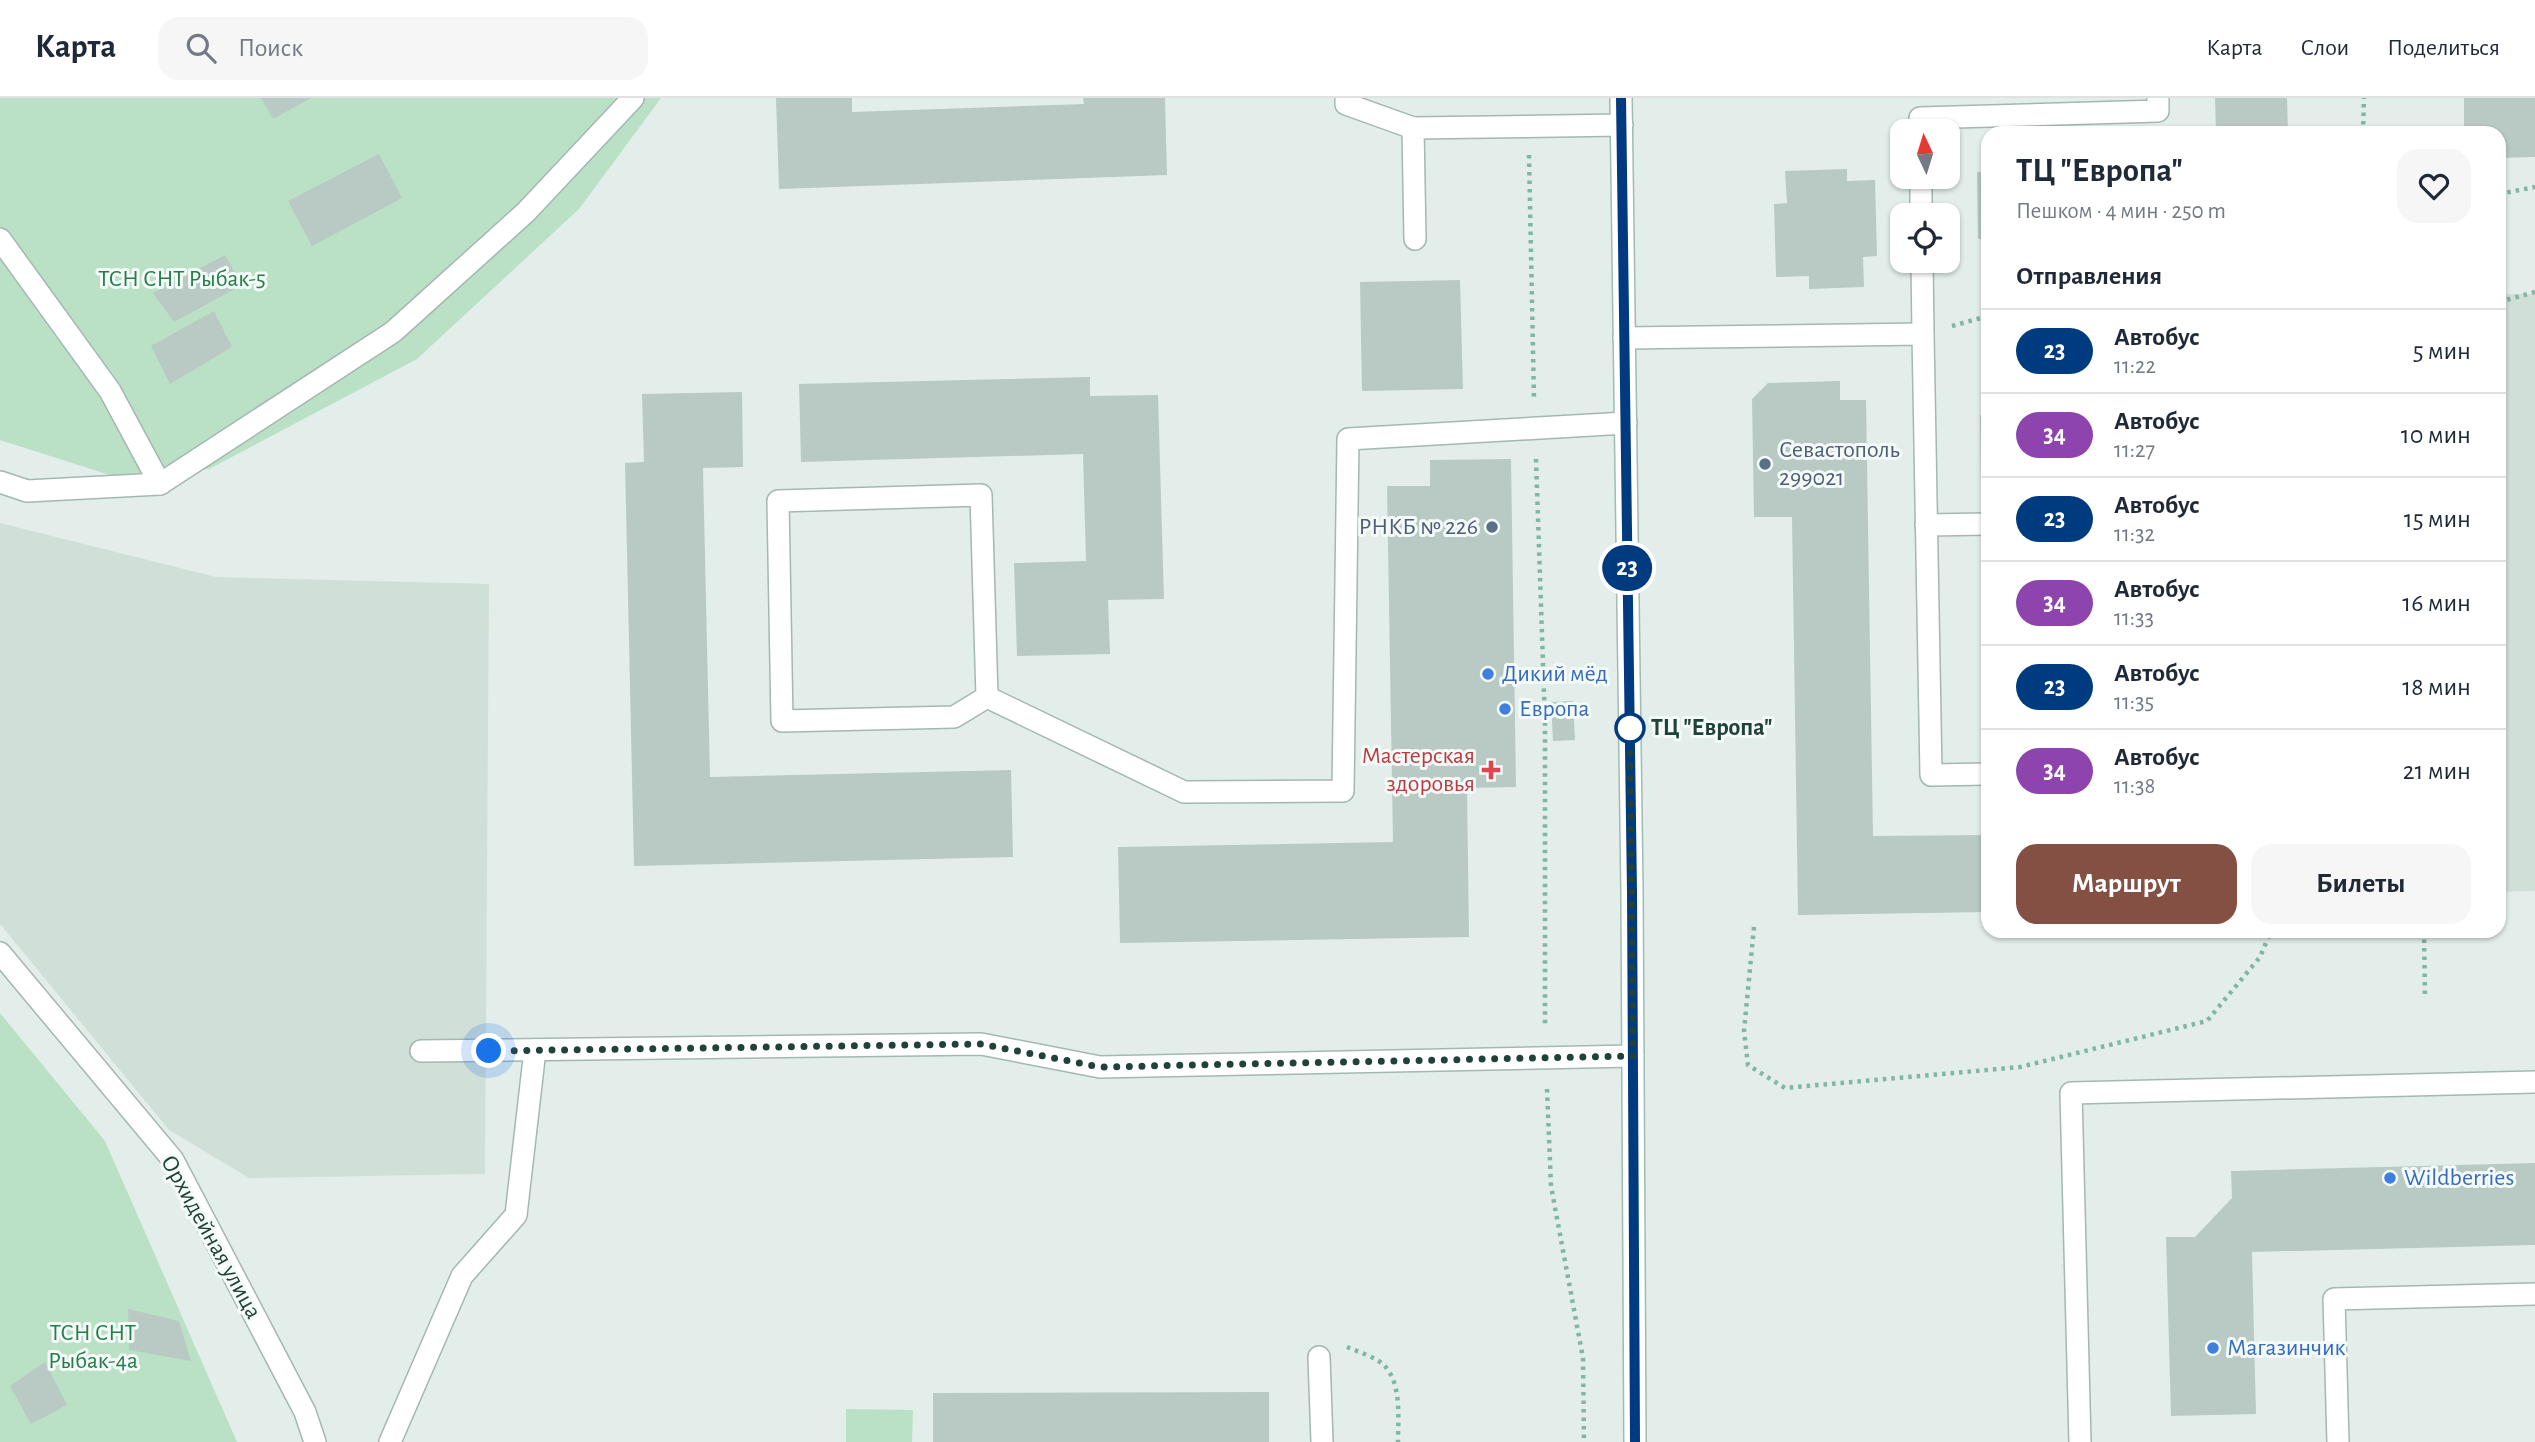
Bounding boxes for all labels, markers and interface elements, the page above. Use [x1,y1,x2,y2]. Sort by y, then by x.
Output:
search box [158,17,648,80]
icon: search [182,29,220,67]
text: Карта [35,31,116,64]
text: Поиск [238,35,303,61]
text: Карта [2206,36,2262,60]
text: Слои [2300,36,2349,60]
text: Поделиться [2387,36,2500,60]
north arrow [1890,119,1960,189]
map controls [1890,119,1960,273]
button: heart [2397,149,2471,223]
text: ТЦ "Европа" [2016,155,2183,188]
text: Пешком · 4 мин · 250 m [2016,200,2226,223]
button: locate [1890,203,1960,273]
text: Отправления [2016,263,2162,289]
park label: ТСН СНТ Рыбак-5 [98,267,266,291]
text: Автобус [2114,324,2200,350]
text: 5 мин [2413,338,2471,364]
text: 23 [2044,339,2065,363]
text: 11:22 [2114,355,2156,378]
text: Автобус [2114,408,2200,434]
text: 10 мин [2401,422,2471,448]
text: 34 [2043,423,2066,447]
place label: Севастополь 299021 [1779,438,1900,490]
text: 11:27 [2114,439,2155,462]
marker: Севастополь 299021 [1757,456,1773,472]
text: Автобус [2114,492,2200,518]
text: 15 мин [2404,506,2471,532]
text: 23 [2044,507,2065,531]
place label: РНКБ № 226 [1358,515,1478,539]
marker: РНКБ № 226 [1484,519,1500,535]
text: 11:32 [2114,523,2155,546]
line badge: 23 [1596,545,1658,591]
text: 23 [1616,556,1638,580]
text: Автобус [2114,576,2200,602]
text: 16 мин [2402,590,2471,616]
text: 34 [2043,591,2066,615]
text: 11:33 [2114,607,2154,630]
text: Автобус [2114,660,2200,686]
place label: Дикий мёд [1502,662,1608,686]
marker: Дикий мёд [1480,666,1496,682]
text: 18 мин [2402,674,2471,700]
text: 23 [2044,675,2065,699]
text: 11:35 [2114,691,2154,714]
place label: Европа [1519,697,1590,721]
marker: Европа [1497,701,1513,717]
marker: ТЦ "Европа" [1615,713,1645,743]
place label: ТЦ "Европа" [1651,716,1772,740]
place label: Мастерская здоровья [1361,744,1475,796]
text: Автобус [2114,744,2200,770]
text: 21 мин [2403,758,2471,784]
text: 34 [2043,759,2066,783]
marker: Мастерская здоровья [1481,760,1501,780]
text: 11:38 [2114,775,2155,798]
button: Маршрут [2016,844,2237,924]
button: Билеты [2251,844,2471,924]
your location [471,1033,506,1068]
street label: Орхидейная улица [156,1151,266,1323]
place label: Wildberries [2404,1166,2514,1190]
marker: Wildberries [2382,1170,2398,1186]
park label: ТСН СНТ Рыбак-4а [48,1321,138,1373]
place label: Магазинчик [2227,1336,2345,1360]
marker: Магазинчик [2205,1340,2221,1356]

